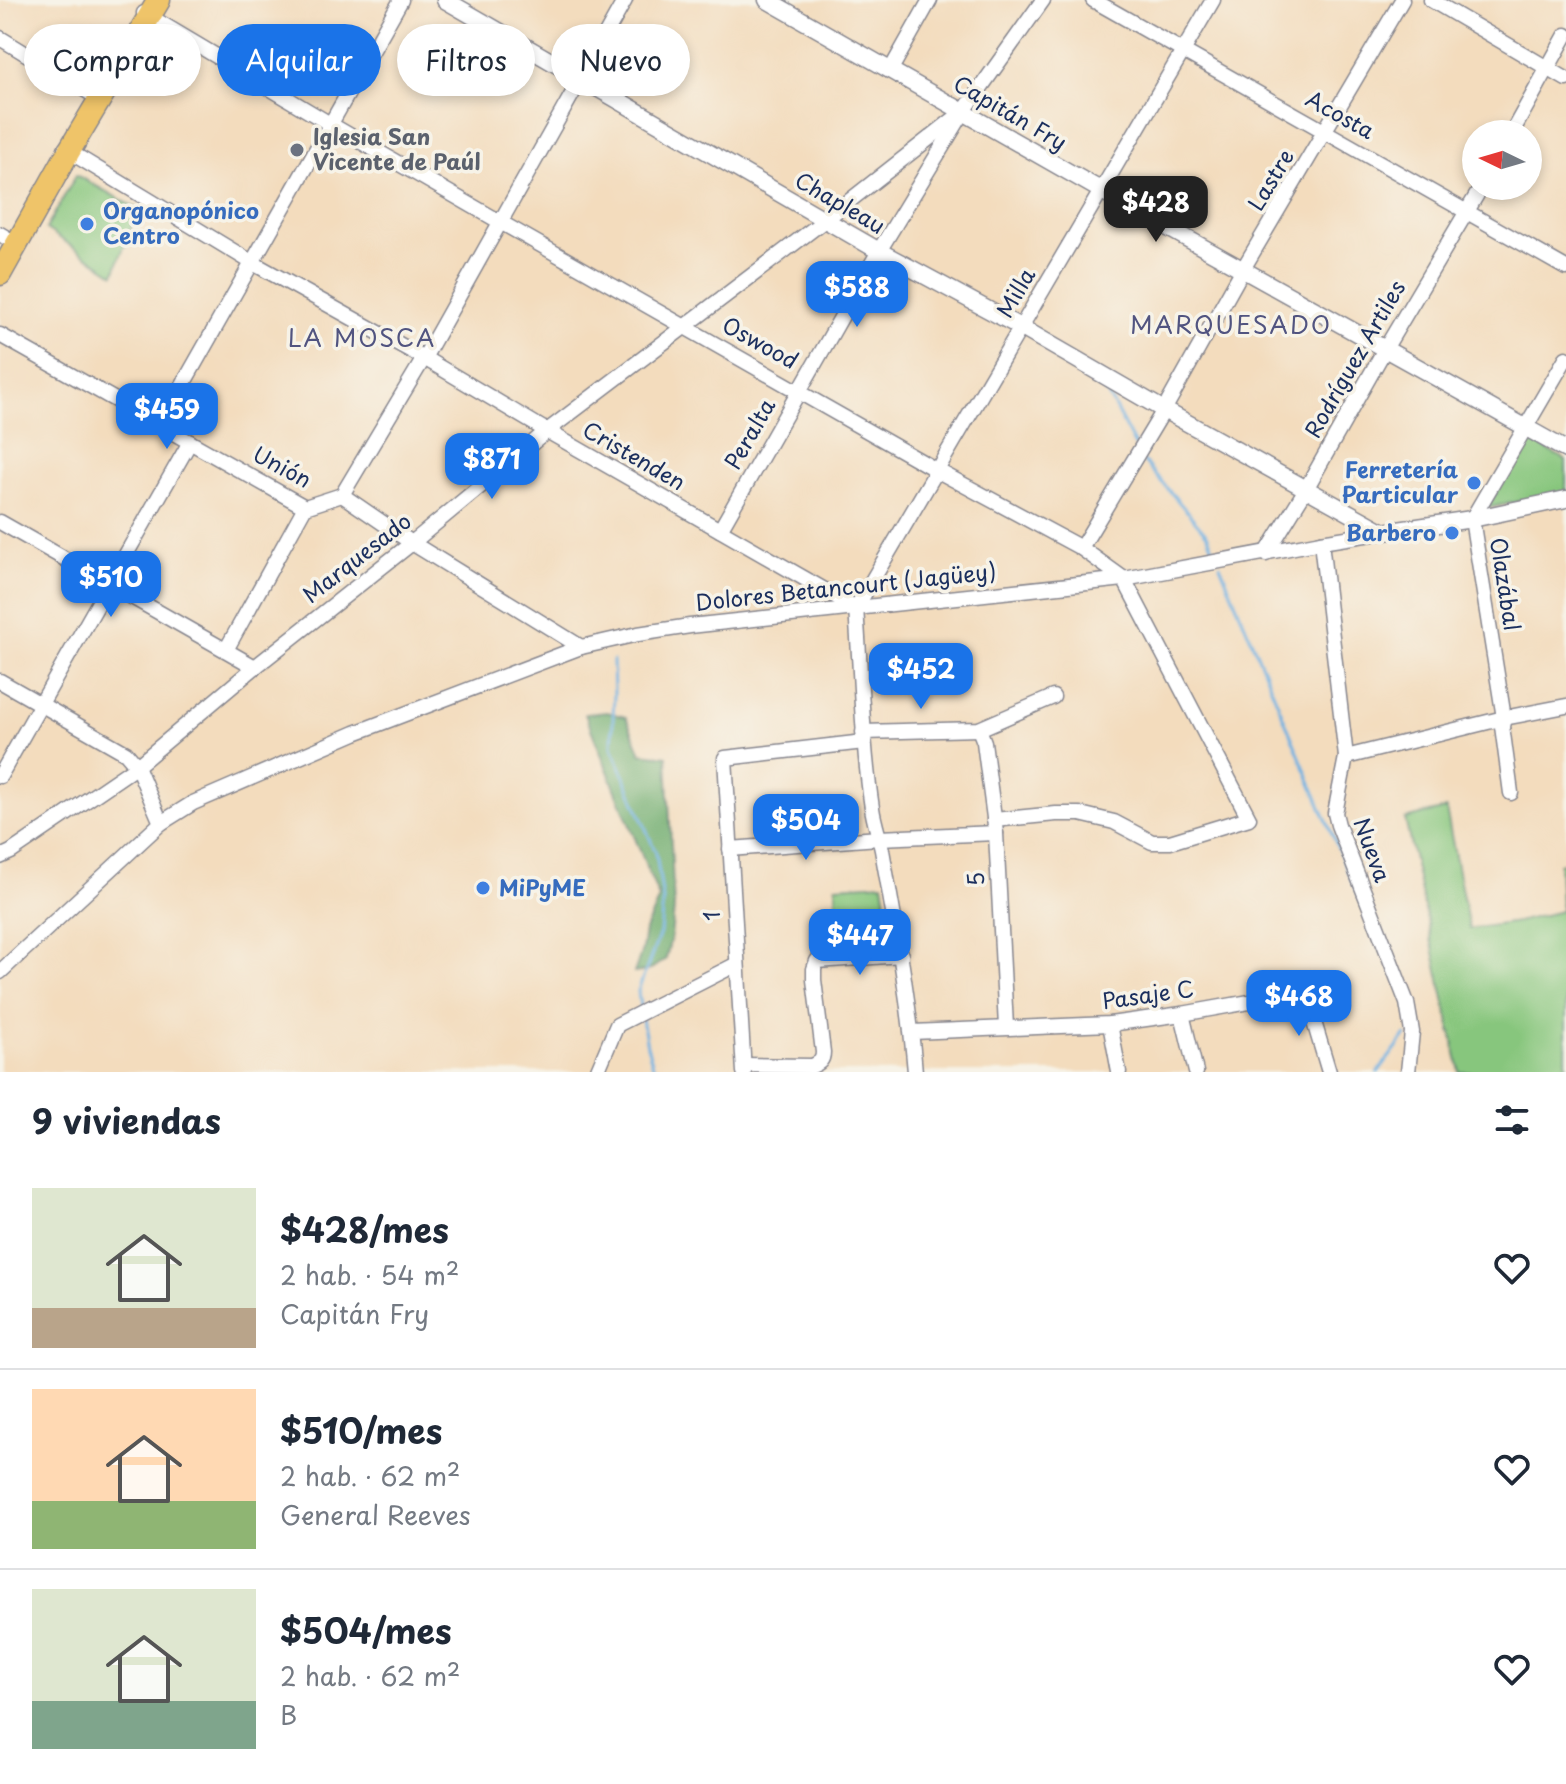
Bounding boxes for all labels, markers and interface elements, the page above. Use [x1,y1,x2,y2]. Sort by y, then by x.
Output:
chip: Comprar [24,24,201,96]
chip: Alquilar [217,24,381,96]
chip: Filtros [397,24,535,96]
chip: Nuevo [551,24,690,96]
street label: Capitán Fry [948,66,1074,158]
street label: Acosta [1300,81,1381,146]
place label: Iglesia San Vicente de Paúl [313,119,480,177]
north arrow [1462,120,1542,200]
map controls [1462,120,1542,200]
marker: Iglesia San Vicente de Paúl [288,141,306,159]
street label: Lastre [1238,142,1301,216]
street label: Chapleau [790,163,892,241]
pin: $428 [1109,176,1203,244]
text: $428 [1122,182,1190,221]
place label: Organopónico Centro [103,193,259,251]
marker: Organopónico Centro [78,215,96,233]
pin: $588 [810,261,904,329]
street label: Milla [987,261,1042,323]
text: $588 [824,267,890,306]
street label: Rodríguez Artiles [1295,273,1412,443]
district label: MARQUESADO [1130,306,1332,342]
street label: Oswood [717,307,805,376]
district label: LA MOSCA [288,319,436,355]
pin: $459 [120,383,214,451]
text: $459 [134,389,200,428]
street label: Peralta [715,391,782,475]
street label: Cristenden [577,412,692,497]
pin: $871 [445,433,539,501]
street label: Unión [248,437,318,495]
text: $871 [463,439,521,478]
place label: Ferretería Particular [1342,452,1459,510]
marker: Ferretería Particular [1465,474,1483,492]
street label: Marquesado [295,504,417,610]
place label: Barbero [1346,515,1436,548]
marker: Barbero [1443,524,1461,542]
street label: Olazábal [1483,535,1530,633]
pin: $510 [64,551,158,619]
street label: Dolores Betancourt (Jagüey) [694,553,998,618]
text: $510 [79,557,143,596]
pin: $452 [874,643,968,711]
text: $452 [887,649,955,688]
pin: $504 [759,794,853,862]
text: $504 [771,800,841,839]
street label: Nueva [1347,813,1400,887]
place label: MiPyME [499,870,586,903]
street label: 5 [958,871,991,887]
marker: MiPyME [474,879,492,897]
pin: $447 [813,909,907,977]
street label: 1 [694,910,727,922]
text: $447 [827,915,893,954]
pin: $468 [1252,970,1346,1038]
street label: Pasaje C [1100,971,1196,1016]
text: $468 [1264,976,1334,1015]
text: 9 viviendas [32,1094,221,1146]
icon: filters [1490,1098,1534,1142]
text: $428/mes [280,1203,449,1255]
icon: home [96,1220,192,1316]
icon: heart [1490,1246,1534,1290]
text: 2 hab. · 54 m² [280,1255,459,1294]
text: Capitán Fry [280,1294,429,1333]
text: $510/mes [280,1404,442,1456]
icon: home [96,1421,192,1517]
icon: heart [1490,1447,1534,1491]
text: 2 hab. · 62 m² [280,1456,461,1495]
text: General Reeves [280,1495,471,1534]
text: $504/mes [280,1604,452,1656]
icon: home [96,1621,192,1717]
icon: heart [1490,1647,1534,1691]
text: 2 hab. · 62 m² [280,1656,461,1695]
text: B [280,1695,297,1734]

